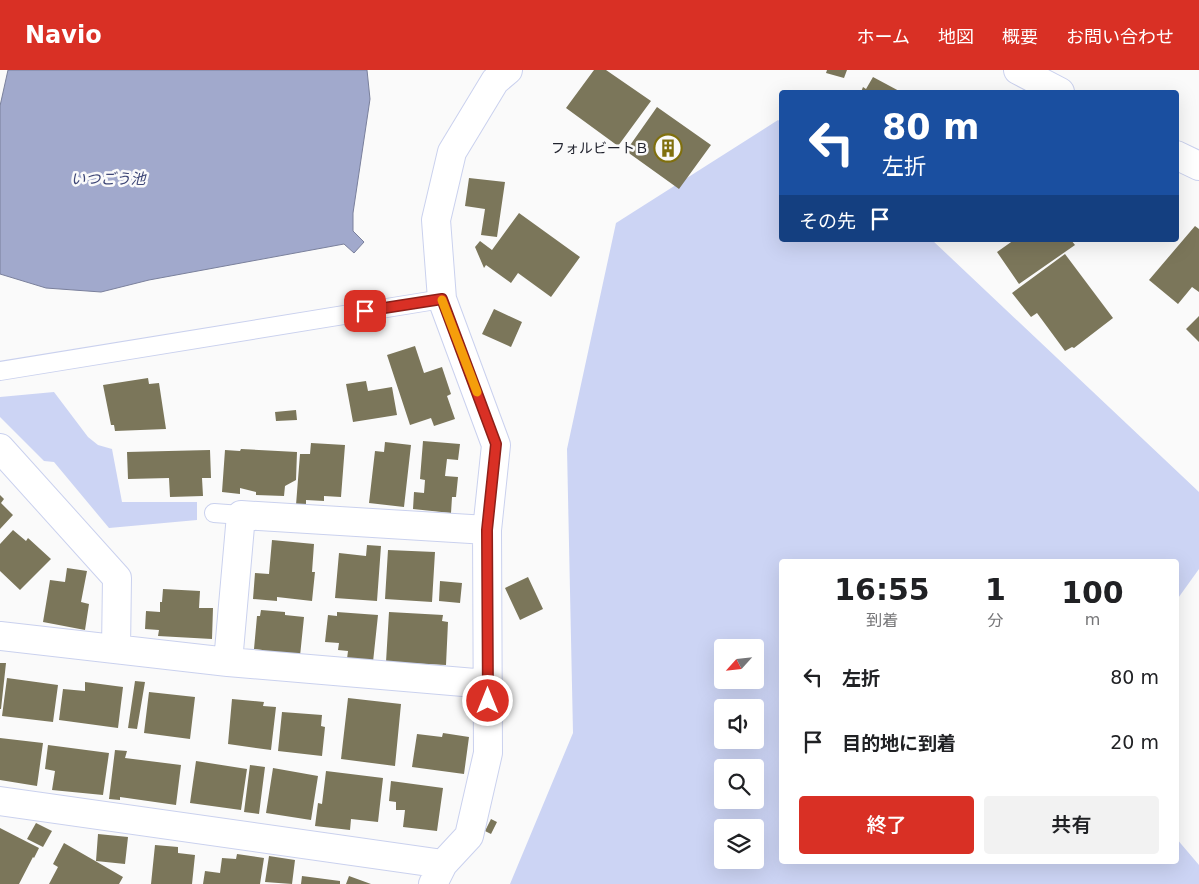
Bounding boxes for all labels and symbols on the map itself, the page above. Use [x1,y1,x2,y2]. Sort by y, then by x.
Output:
building icon: フォルビートＢ [653,133,683,163]
place label: フォルビートＢ [551,140,649,156]
water label: いつごう池 [70,170,147,188]
pin [344,290,386,332]
north arrow [714,639,764,689]
position arrow [461,674,513,726]

